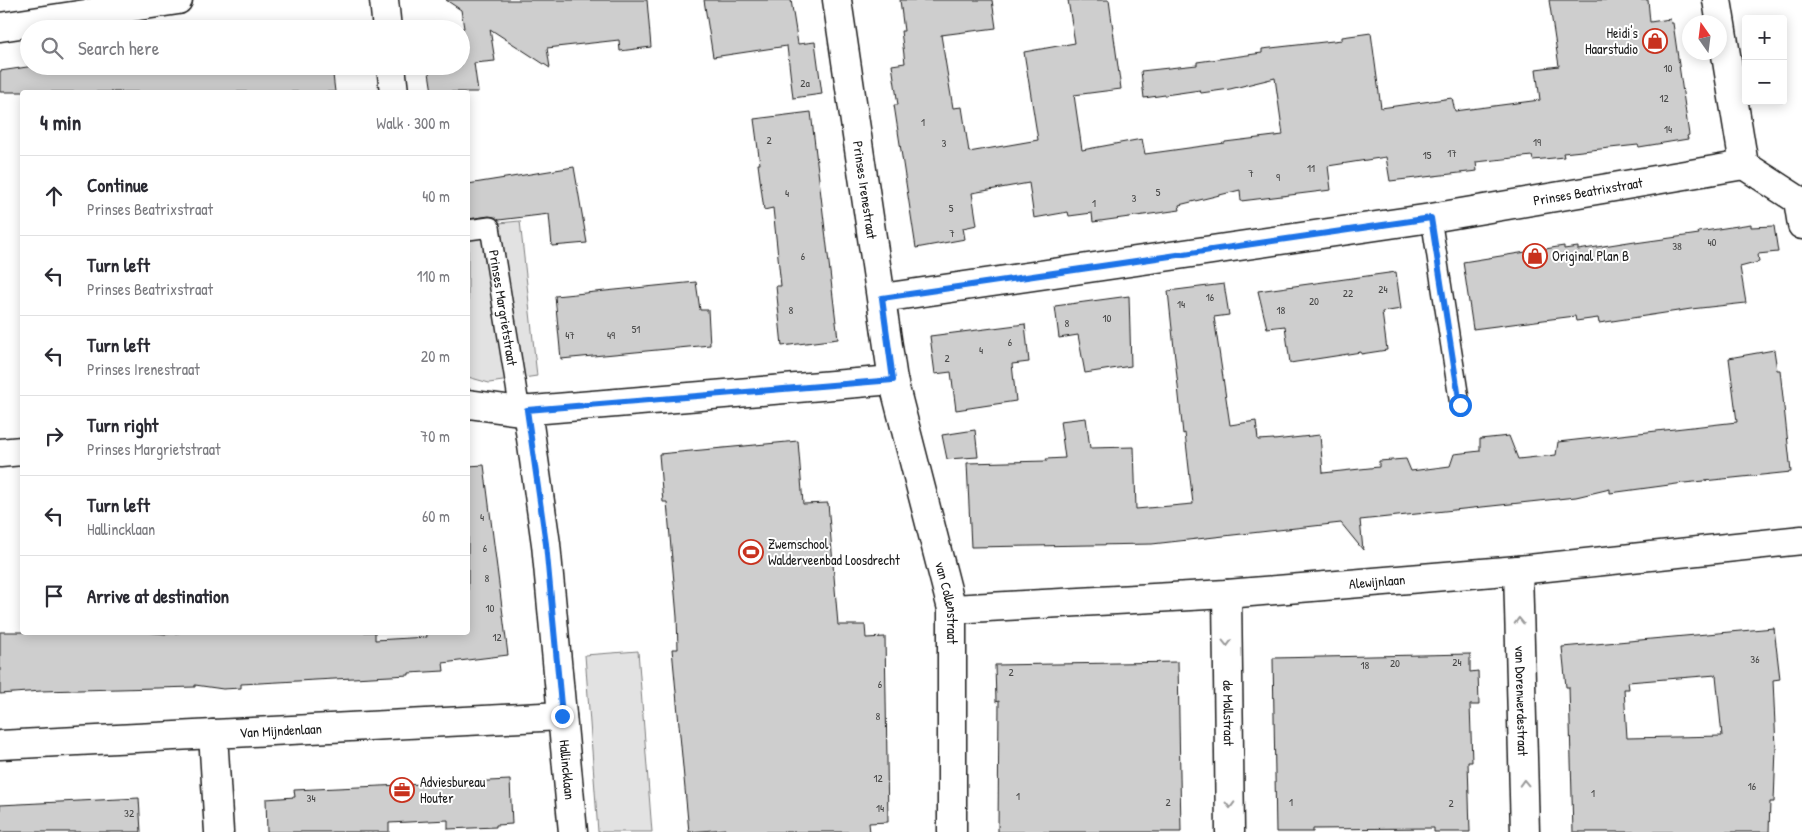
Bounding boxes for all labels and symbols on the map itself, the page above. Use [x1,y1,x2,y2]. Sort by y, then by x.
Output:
north arrow [1682,15,1727,60]
place label: Heidi's Haarstudio [1585,23,1638,58]
shop icon: Heidi's Haarstudio [1642,28,1668,54]
house number: 10 [1664,61,1673,75]
house number: 2a [800,76,810,90]
house number: 12 [1659,91,1669,105]
house number: 1 [921,115,925,129]
house number: 14 [1664,122,1672,136]
house number: 2 [766,133,772,147]
house number: 19 [1533,135,1541,149]
house number: 3 [942,136,947,150]
street label: Prinses Irenestraat [849,140,882,240]
house number: 17 [1447,146,1457,160]
house number: 15 [1423,148,1432,162]
house number: 11 [1307,161,1315,175]
house number: 7 [1248,166,1254,180]
house number: 9 [1276,170,1280,184]
street label: Prinses Beatrixstraat [1532,172,1644,210]
house number: 5 [1156,185,1161,199]
house number: 4 [785,186,789,200]
house number: 3 [1132,191,1137,205]
house number: 1 [1092,196,1096,210]
house number: 5 [949,201,954,215]
house number: 7 [949,226,955,240]
house number: 40 [1707,235,1717,249]
house number: 38 [1672,239,1682,253]
shop icon: Original Plan B [1522,243,1548,269]
place label: Original Plan B [1552,246,1629,266]
street label: Prinses Margrietstraat [485,248,522,367]
house number: 6 [801,249,806,263]
house number: 24 [1378,282,1388,296]
house number: 22 [1343,286,1353,300]
house number: 16 [1206,290,1215,304]
house number: 20 [1309,294,1319,308]
house number: 14 [1177,297,1185,311]
house number: 8 [789,303,794,317]
house number: 18 [1277,303,1286,317]
house number: 10 [1103,311,1112,325]
house number: 8 [1065,316,1070,330]
house number: 51 [632,322,640,336]
house number: 47 [565,328,575,342]
house number: 49 [607,328,615,342]
house number: 6 [1008,335,1013,349]
house number: 4 [979,343,983,357]
house number: 2 [944,351,950,365]
route start [1449,394,1472,417]
house number: 4 [480,510,484,524]
place label: Zwemschool Walderveenbad Loosdrecht [768,534,900,569]
sports icon: Zwemschool Walderveenbad Loosdrecht [738,539,764,565]
house number: 6 [483,541,488,555]
street label: van Collenstraat [931,560,962,644]
street label: Alewijnlaan [1348,569,1406,593]
house number: 8 [485,571,490,585]
house number: 10 [486,601,495,615]
one-way arrow [1514,617,1525,625]
house number: 12 [492,630,502,644]
one-way arrow [1222,640,1232,647]
street label: van Dorenwerdestraat [1511,646,1533,756]
house number: 36 [1750,652,1760,666]
house number: 24 [1452,655,1462,669]
house number: 20 [1390,656,1400,670]
house number: 18 [1361,658,1370,672]
house number: 2 [1008,665,1014,679]
house number: 6 [878,677,883,691]
street label: de Mollstraat [1219,680,1239,746]
route end [551,705,574,728]
house number: 8 [876,709,881,723]
street label: Van Mijndenlaan [239,718,322,742]
street label: Hallincklaan [555,739,580,800]
house number: 12 [873,771,883,785]
place label: Adviesbureau Houter [420,772,486,807]
office icon: Adviesbureau Houter [389,777,415,803]
one-way arrow [1518,779,1529,787]
house number: 16 [1748,779,1757,793]
house number: 1 [1591,786,1595,800]
house number: 1 [1016,789,1020,803]
house number: 34 [306,791,316,805]
house number: 2 [1165,795,1171,809]
house number: 1 [1289,795,1293,809]
house number: 2 [1448,796,1454,810]
house number: 14 [876,801,884,815]
one-way arrow [1224,802,1235,810]
house number: 32 [124,806,134,820]

